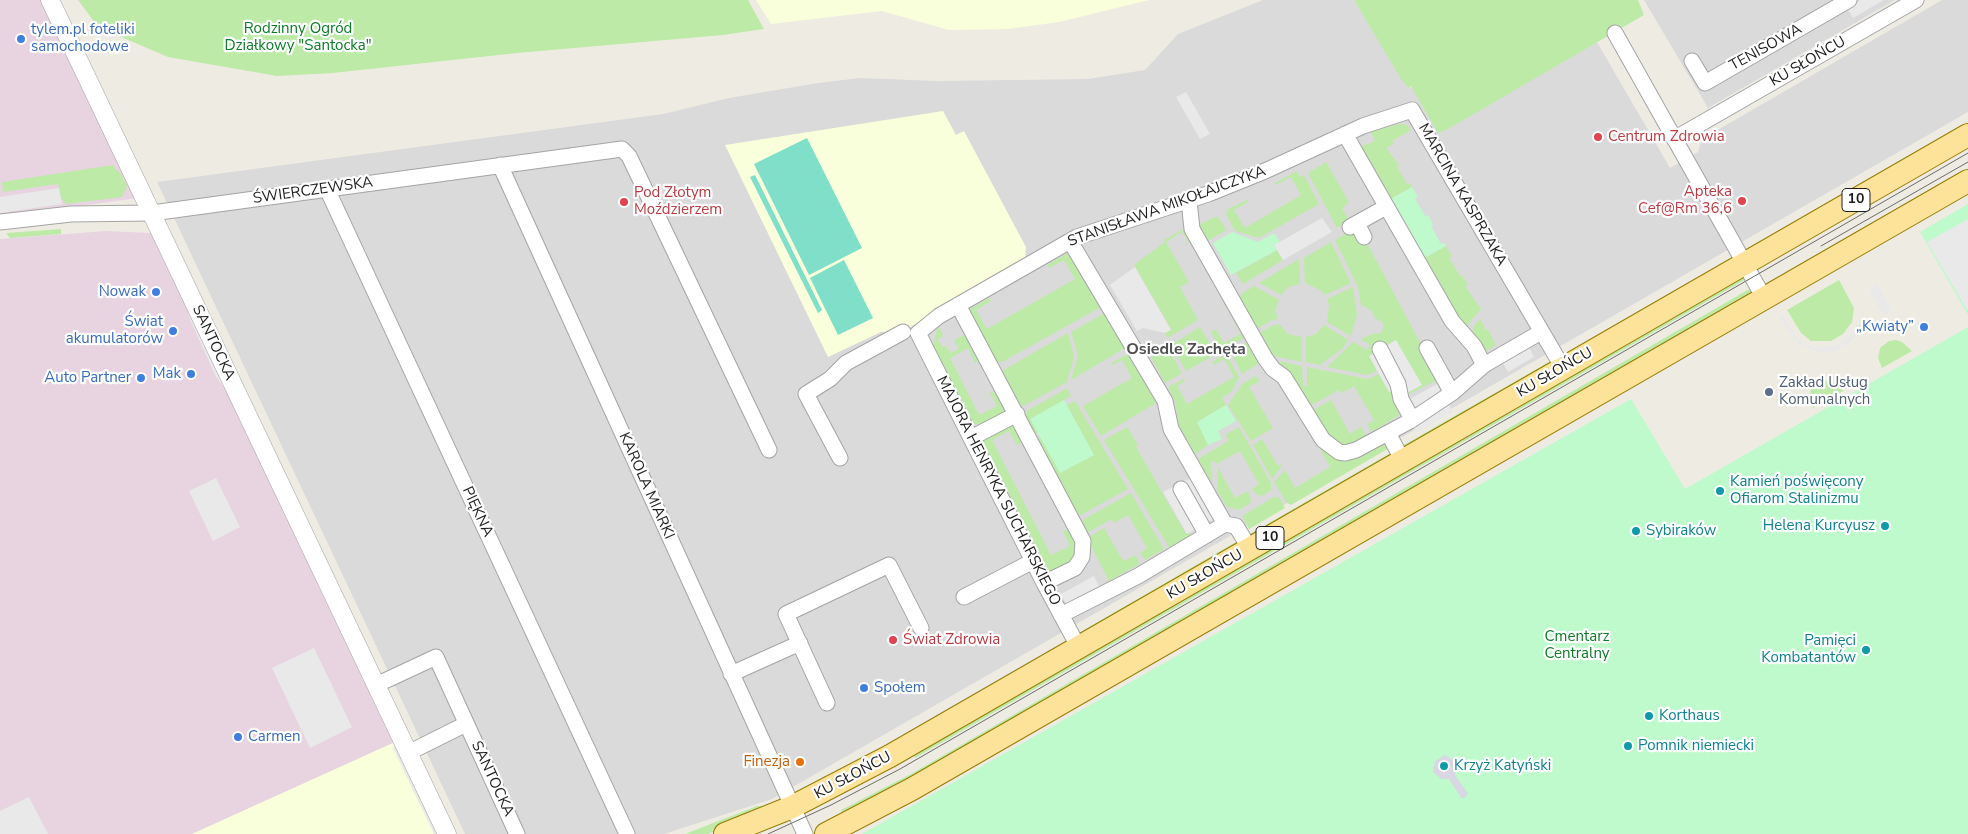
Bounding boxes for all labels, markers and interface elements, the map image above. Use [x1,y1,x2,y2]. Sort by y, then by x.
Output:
park label: Rodzinny Ogród Działkowy "Santocka" [224,20,372,55]
place label: tylem.pl foteliki samochodowe [31,21,135,56]
street label: TENISOWA [1727,21,1805,75]
marker: tylem.pl foteliki samochodowe [15,33,27,45]
street label: KU SŁOŃCU [1767,33,1849,91]
street label: MARCINA KASPRZAKA [1414,121,1510,269]
place label: Centrum Zdrowia [1608,128,1725,146]
marker: Centrum Zdrowia [1592,131,1604,143]
street label: STANISŁAWA MIKOŁAJCZYKA [1066,163,1268,251]
street label: ŚWIERCZEWSKA [252,174,374,208]
place label: Apteka Cef@Rm 36,6 [1638,183,1732,218]
place label: Pod Złotym Moździerzem [634,184,722,219]
road number: 10 [1842,188,1870,212]
marker: Apteka Cef@Rm 36,6 [1736,195,1748,207]
marker: Pod Złotym Moździerzem [618,196,630,208]
place label: Nowak [99,283,146,301]
marker: Nowak [150,286,162,298]
street label: SANTOCKA [188,302,238,384]
place label: Świat akumulatorów [66,313,163,348]
place label: „Kwiaty” [1856,318,1914,336]
marker: „Kwiaty” [1918,321,1930,333]
marker: Świat akumulatorów [167,325,179,337]
district label: Osiedle Zachęta [1126,340,1246,360]
street label: KU SŁOŃCU [1514,344,1596,402]
place label: Mak [153,365,181,383]
marker: Mak [185,368,197,380]
place label: Auto Partner [44,369,131,387]
marker: Auto Partner [135,372,147,384]
street label: MAJORA HENRYKA SUCHARSKIEGO [932,373,1064,609]
place label: Zakład Usług Komunalnych [1779,374,1870,409]
marker: Zakład Usług Komunalnych [1763,386,1775,398]
street label: KAROLA MIARKI [614,430,678,542]
place label: Kamień poświęcony Ofiarom Stalinizmu [1730,473,1864,508]
street label: PIĘKNA [458,484,496,540]
marker: Kamień poświęcony Ofiarom Stalinizmu [1714,485,1726,497]
place label: Helena Kurcyusz [1763,517,1875,535]
marker: Helena Kurcyusz [1879,520,1891,532]
place label: Sybiraków [1646,522,1716,540]
marker: Sybiraków [1630,525,1642,537]
road number: 10 [1256,526,1284,550]
street label: KU SŁOŃCU [1164,546,1246,604]
park label: Cmentarz Centralny [1544,628,1610,663]
place label: Świat Zdrowia [903,631,1000,649]
place label: Pamięci Kombatantów [1761,632,1856,667]
marker: Świat Zdrowia [887,634,899,646]
marker: Pamięci Kombatantów [1860,644,1872,656]
place label: Społem [874,679,925,697]
marker: Społem [858,682,870,694]
place label: Korthaus [1659,707,1720,725]
marker: Korthaus [1643,710,1655,722]
place label: Carmen [248,728,301,746]
marker: Carmen [232,731,244,743]
place label: Pomnik niemiecki [1638,737,1754,755]
street label: SANTOCKA [467,738,517,820]
marker: Pomnik niemiecki [1622,740,1634,752]
street label: KU SŁOŃCU [811,748,895,804]
place label: Finezja [743,753,790,771]
marker: Finezja [794,756,806,768]
place label: Krzyż Katyński [1454,757,1551,775]
marker: Krzyż Katyński [1438,760,1450,772]

